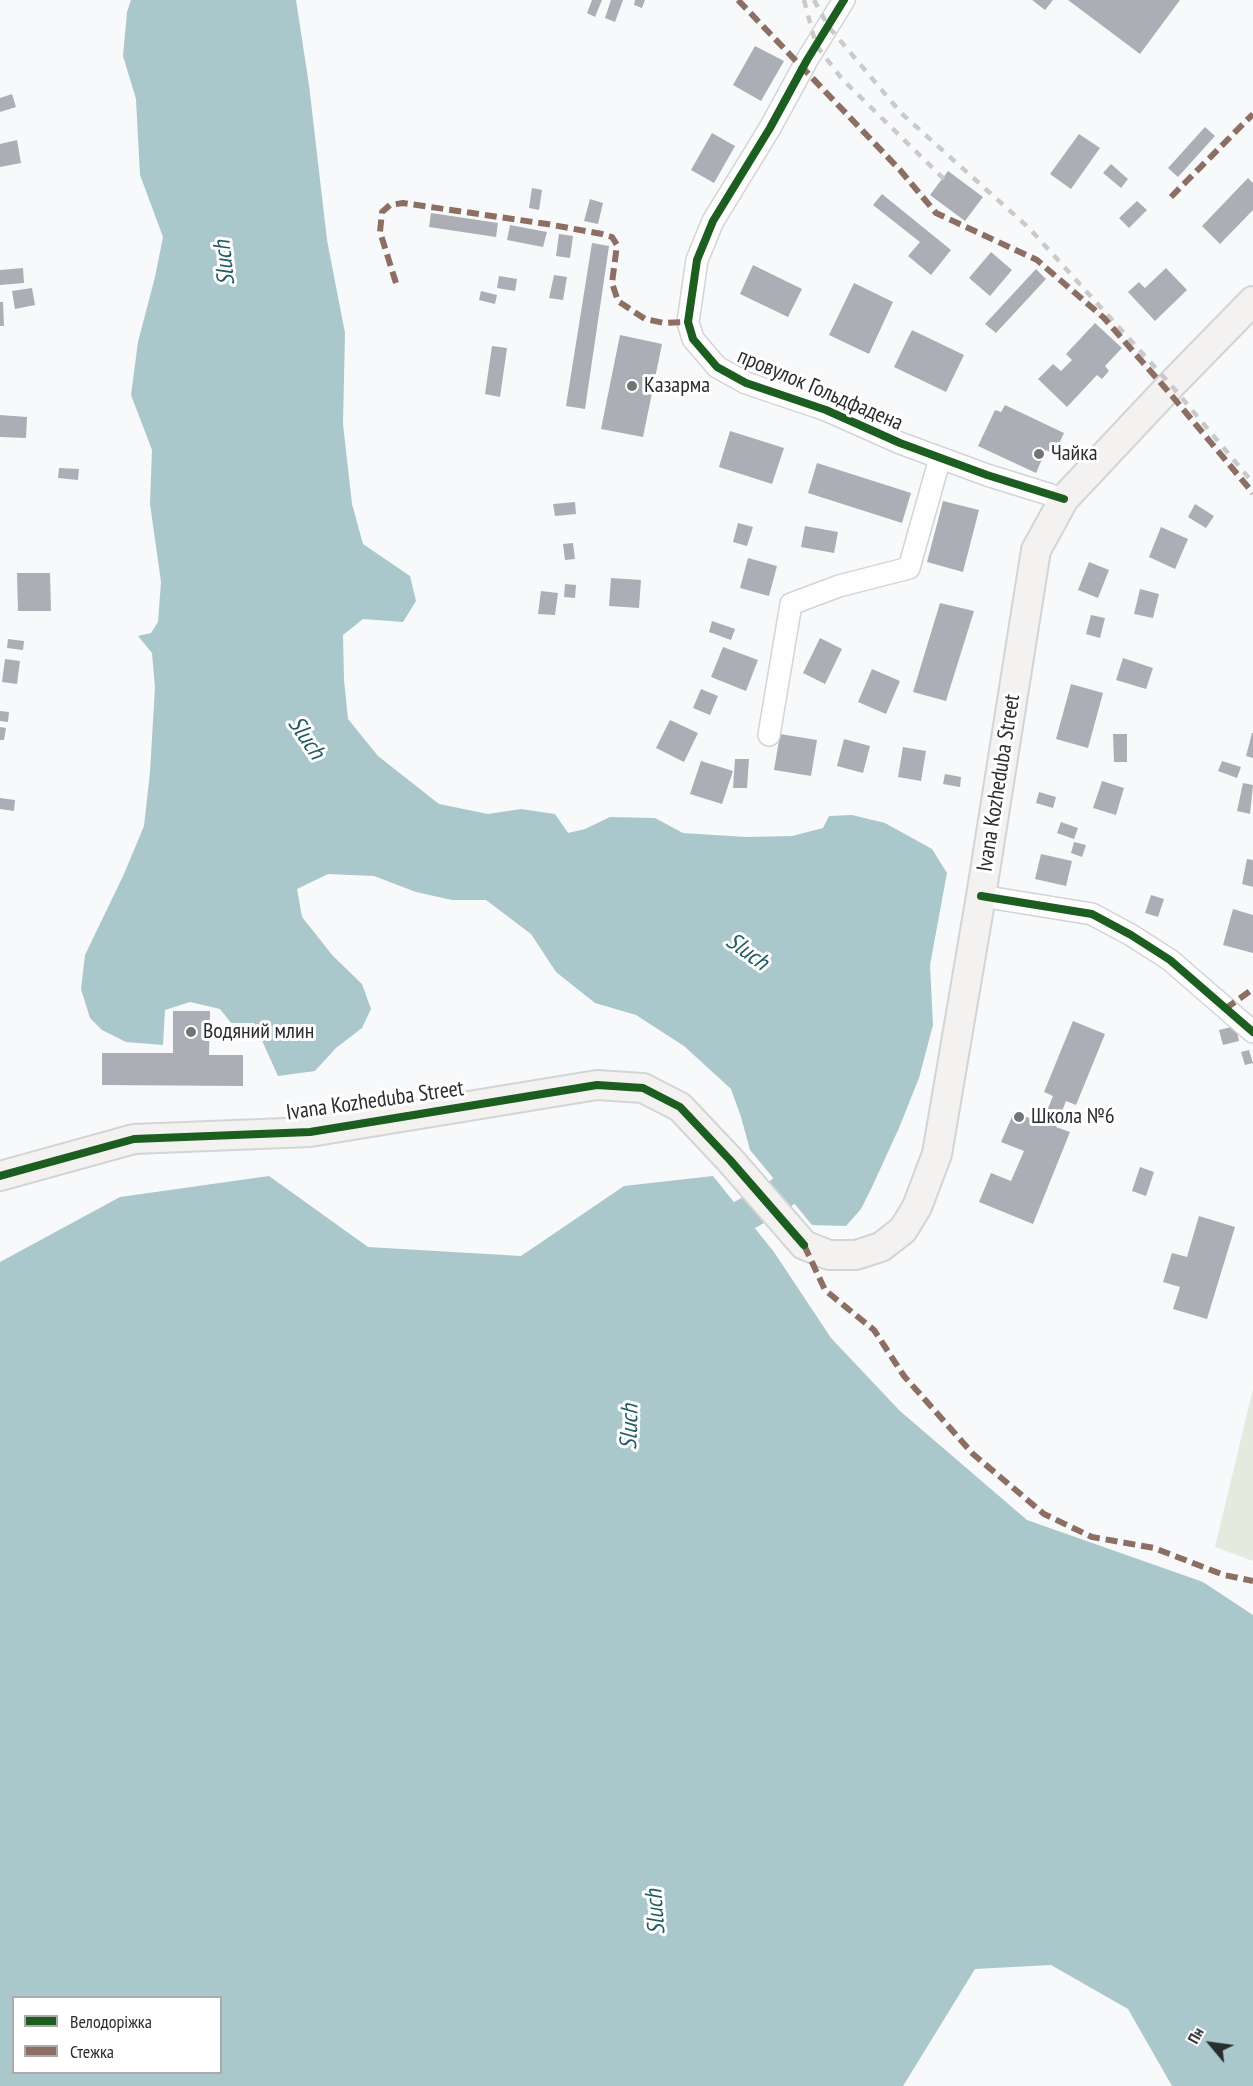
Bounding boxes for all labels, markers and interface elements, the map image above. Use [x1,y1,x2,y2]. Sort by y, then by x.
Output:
water label: Sluch [208,239,242,287]
street label: провулок Гольдфадена [733,343,907,437]
place label: Казарма [644,373,710,399]
marker: Казарма [625,379,639,393]
place label: Чайка [1051,441,1097,467]
marker: Чайка [1032,447,1046,461]
street label: Ivana Kozheduba Street [972,692,1026,874]
water label: Sluch [281,711,331,765]
water label: Sluch [720,927,774,977]
place label: Водяний млин [203,1019,314,1045]
marker: Водяний млин [184,1025,198,1039]
street label: Ivana Kozheduba Street [284,1075,466,1127]
place label: Школа №6 [1031,1104,1115,1130]
marker: Школа №6 [1012,1110,1026,1124]
water label: Sluch [615,1404,645,1450]
water label: Sluch [640,1888,672,1936]
legend [12,1996,222,2074]
text: Велодоріжка [70,2010,152,2033]
north arrow [1181,2014,1241,2074]
text: Пн [1183,2024,1208,2047]
text: Стежка [70,2040,114,2063]

